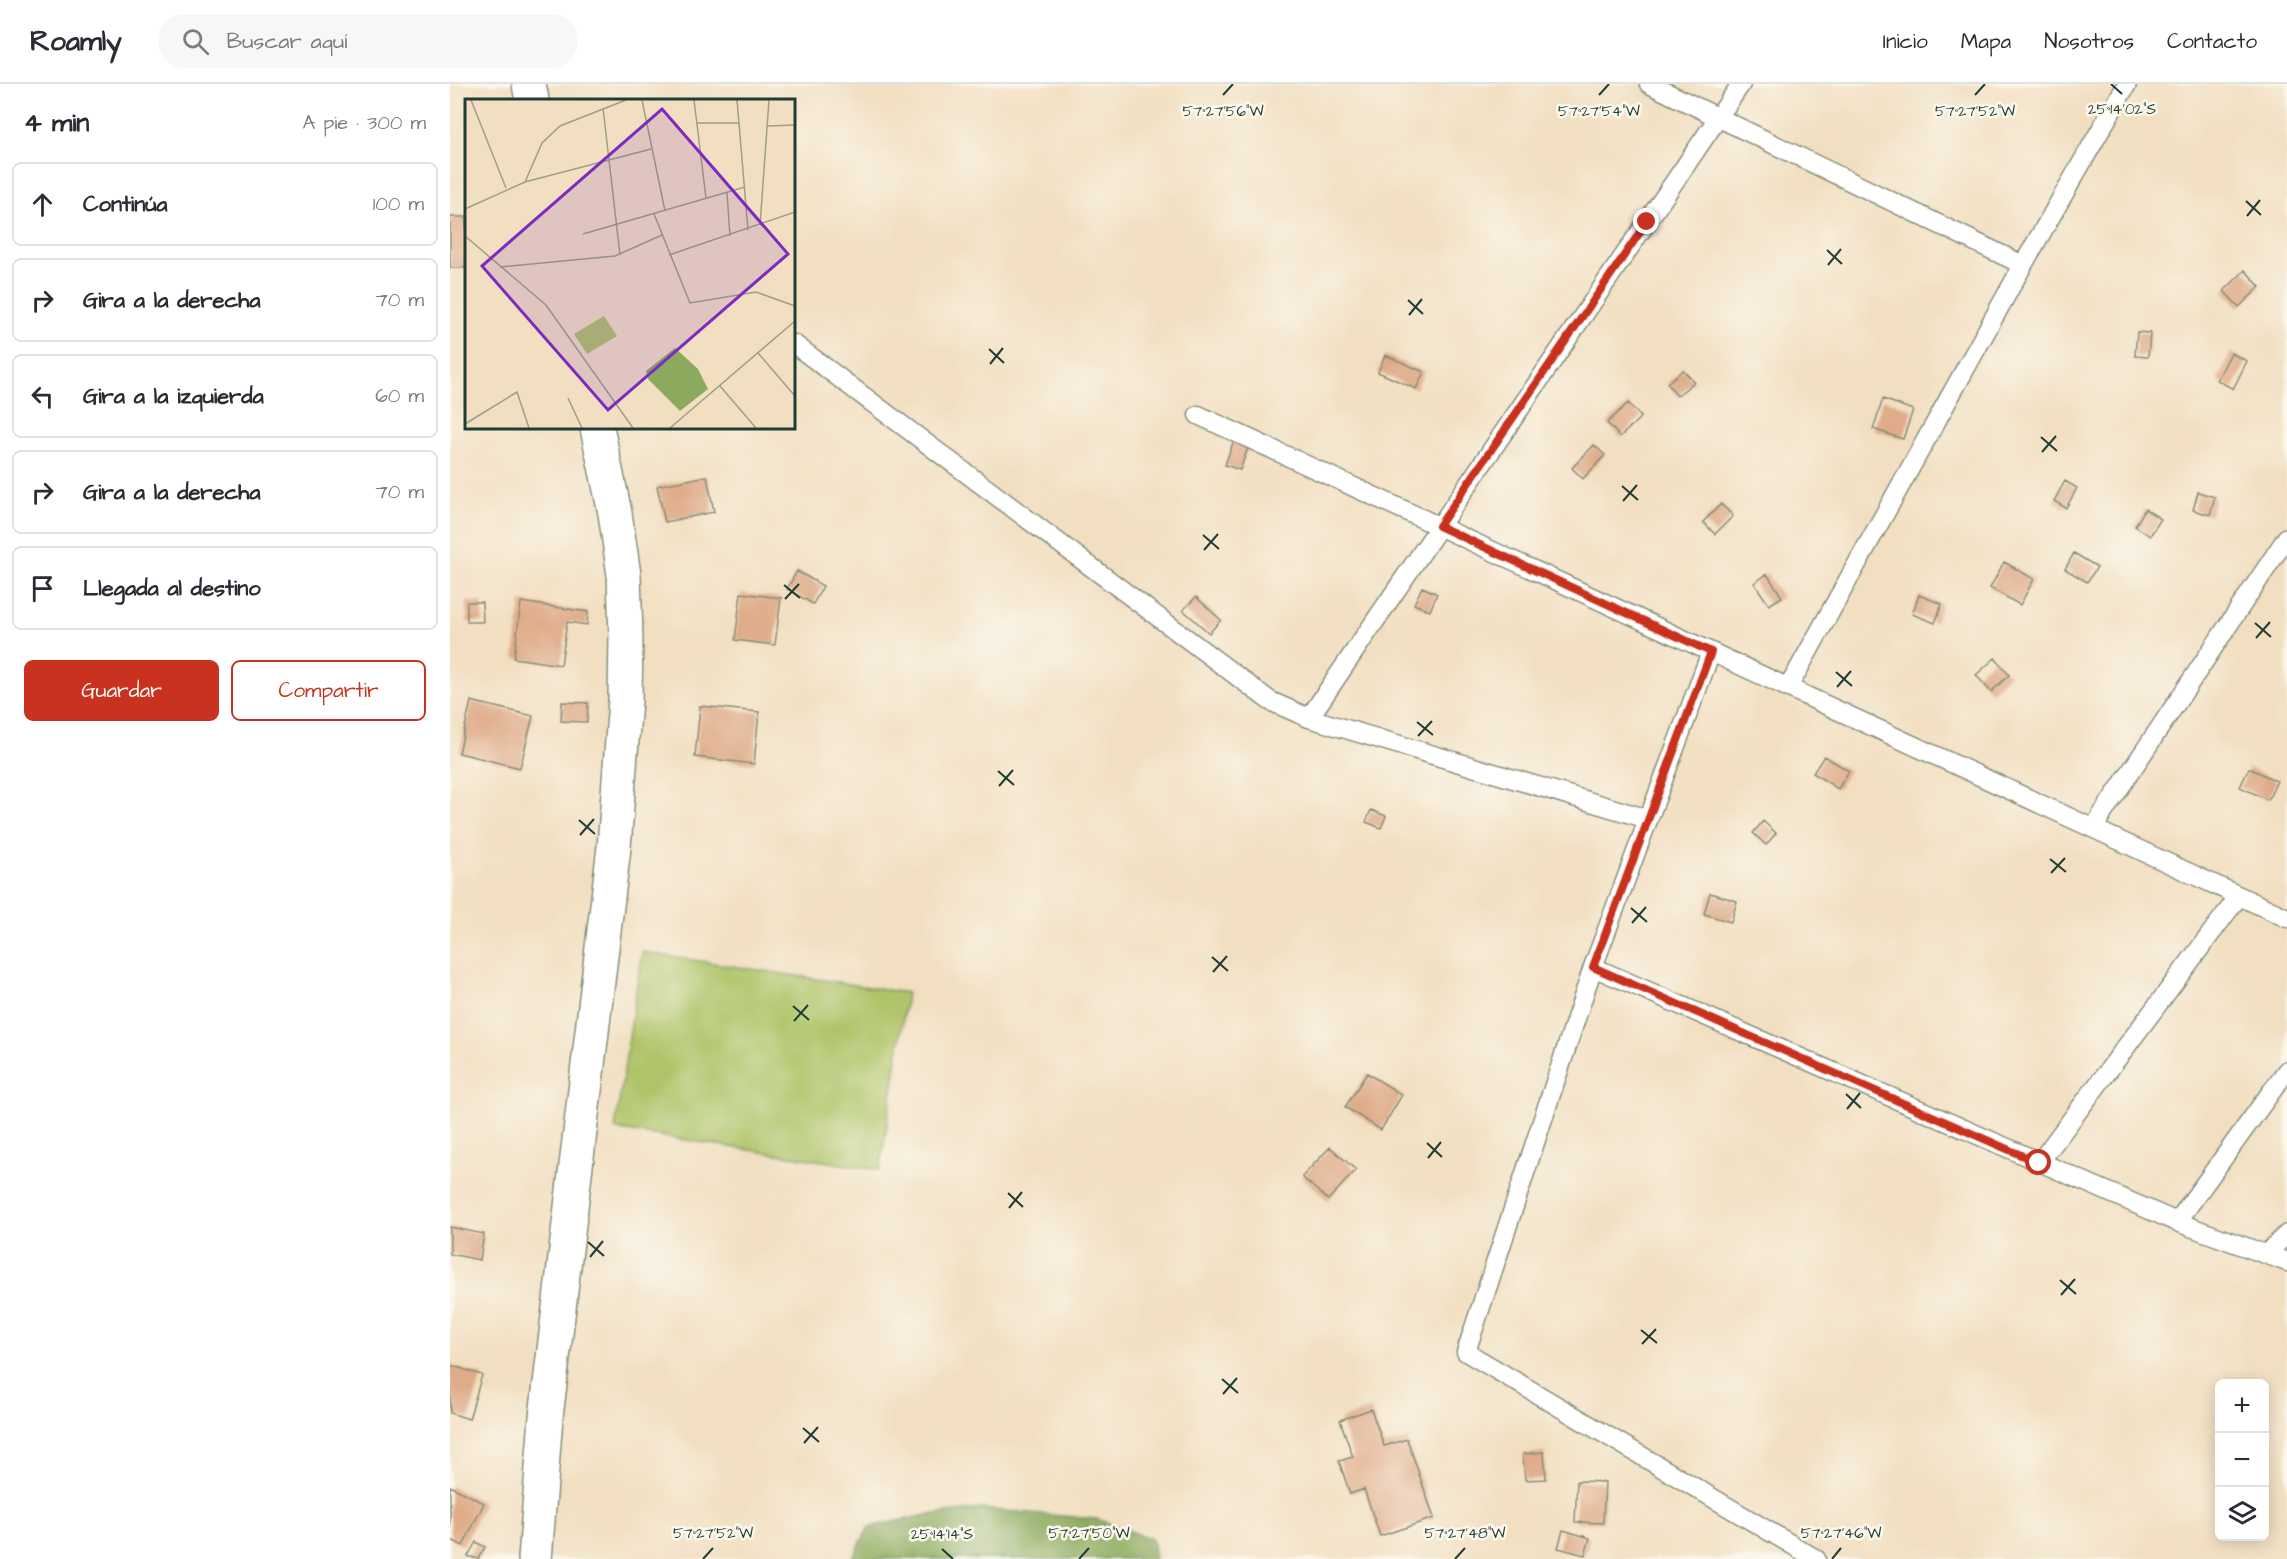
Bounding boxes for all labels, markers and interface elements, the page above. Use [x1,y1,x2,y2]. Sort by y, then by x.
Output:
search box [158,14,578,68]
text: Roamly [30,22,122,61]
icon: search [179,25,212,58]
text: Buscar aquí [227,26,347,57]
text: Inicio [1883,27,1928,56]
text: Mapa [1961,27,2011,56]
text: Nosotros [2044,27,2134,56]
text: Contacto [2167,27,2257,56]
inset map [465,99,795,429]
text: 25°14'02"S [2088,99,2157,120]
text: 57°27'56"W [1182,101,1264,122]
text: 57°27'54"W [1558,101,1640,122]
text: 57°27'52"W [1935,101,2015,122]
text: 4 min [24,105,89,141]
text: A pie · 300 m [302,109,426,137]
icon: ahead [26,188,59,221]
text: Continúa [83,189,168,220]
text: 100 m [373,190,424,218]
route end [1633,208,1659,234]
icon: right [26,284,59,317]
text: Gira a la derecha [83,285,260,316]
text: 70 m [376,286,424,314]
icon: left [26,380,59,413]
text: Gira a la izquierda [83,381,264,412]
text: 60 m [375,382,424,410]
icon: right [26,476,59,509]
text: Gira a la derecha [83,477,260,508]
text: 70 m [376,478,424,506]
icon: arrive [26,572,59,605]
text: Llegada al destino [83,573,261,604]
button: Guardar [24,660,219,721]
button: Compartir [231,660,426,721]
route start [2025,1149,2051,1175]
map controls [2215,1379,2269,1541]
button: + [2215,1379,2269,1433]
button: − [2215,1433,2269,1487]
button: layers [2215,1487,2269,1541]
text: 57°27'52"W [673,1523,753,1544]
text: 57°27'50"W [1048,1523,1130,1544]
text: 57°27'48"W [1425,1523,1505,1544]
text: 57°27'46"W [1801,1523,1881,1544]
text: 25°14'14"S [911,1524,974,1545]

